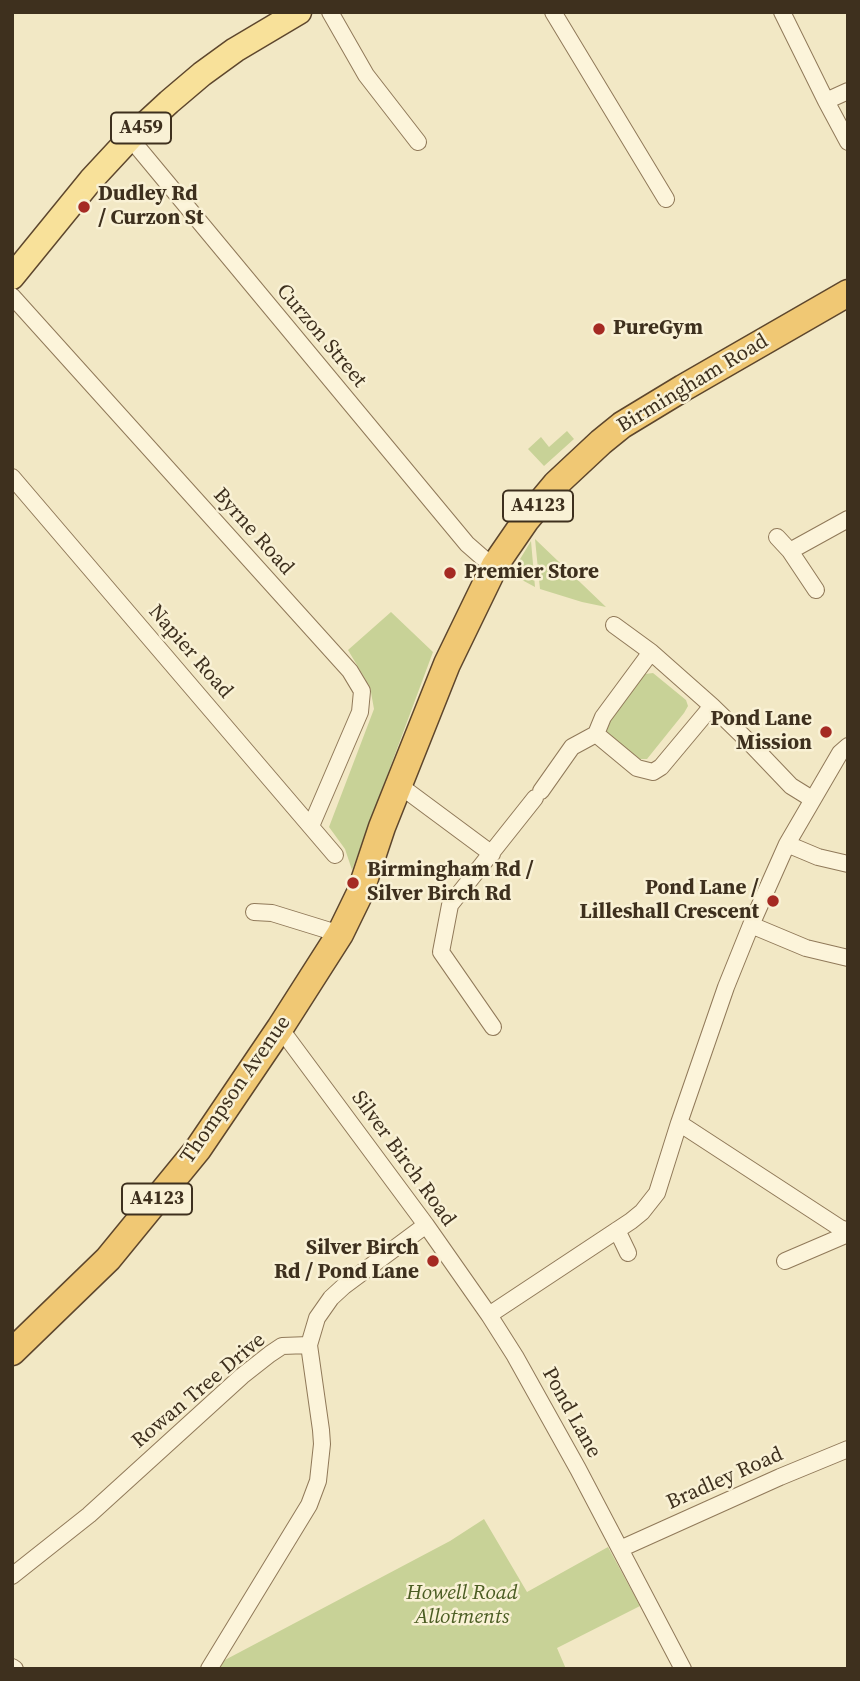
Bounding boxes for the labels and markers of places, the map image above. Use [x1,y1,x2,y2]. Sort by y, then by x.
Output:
place label: Dudley Rd / Curzon St [98,182,204,232]
marker: Dudley Rd / Curzon St [76,199,92,215]
place label: PureGym [613,316,703,342]
marker: PureGym [591,321,607,337]
place label: Premier Store [464,560,599,586]
marker: Premier Store [442,565,458,581]
place label: Pond Lane Mission [711,707,812,757]
marker: Pond Lane Mission [818,724,834,740]
place label: Birmingham Rd / Silver Birch Rd [367,858,534,908]
marker: Birmingham Rd / Silver Birch Rd [345,875,361,891]
place label: Pond Lane / Lilleshall Crescent [580,876,759,926]
marker: Pond Lane / Lilleshall Crescent [765,893,781,909]
place label: Silver Birch Rd / Pond Lane [274,1236,419,1286]
marker: Silver Birch Rd / Pond Lane [425,1253,441,1269]

